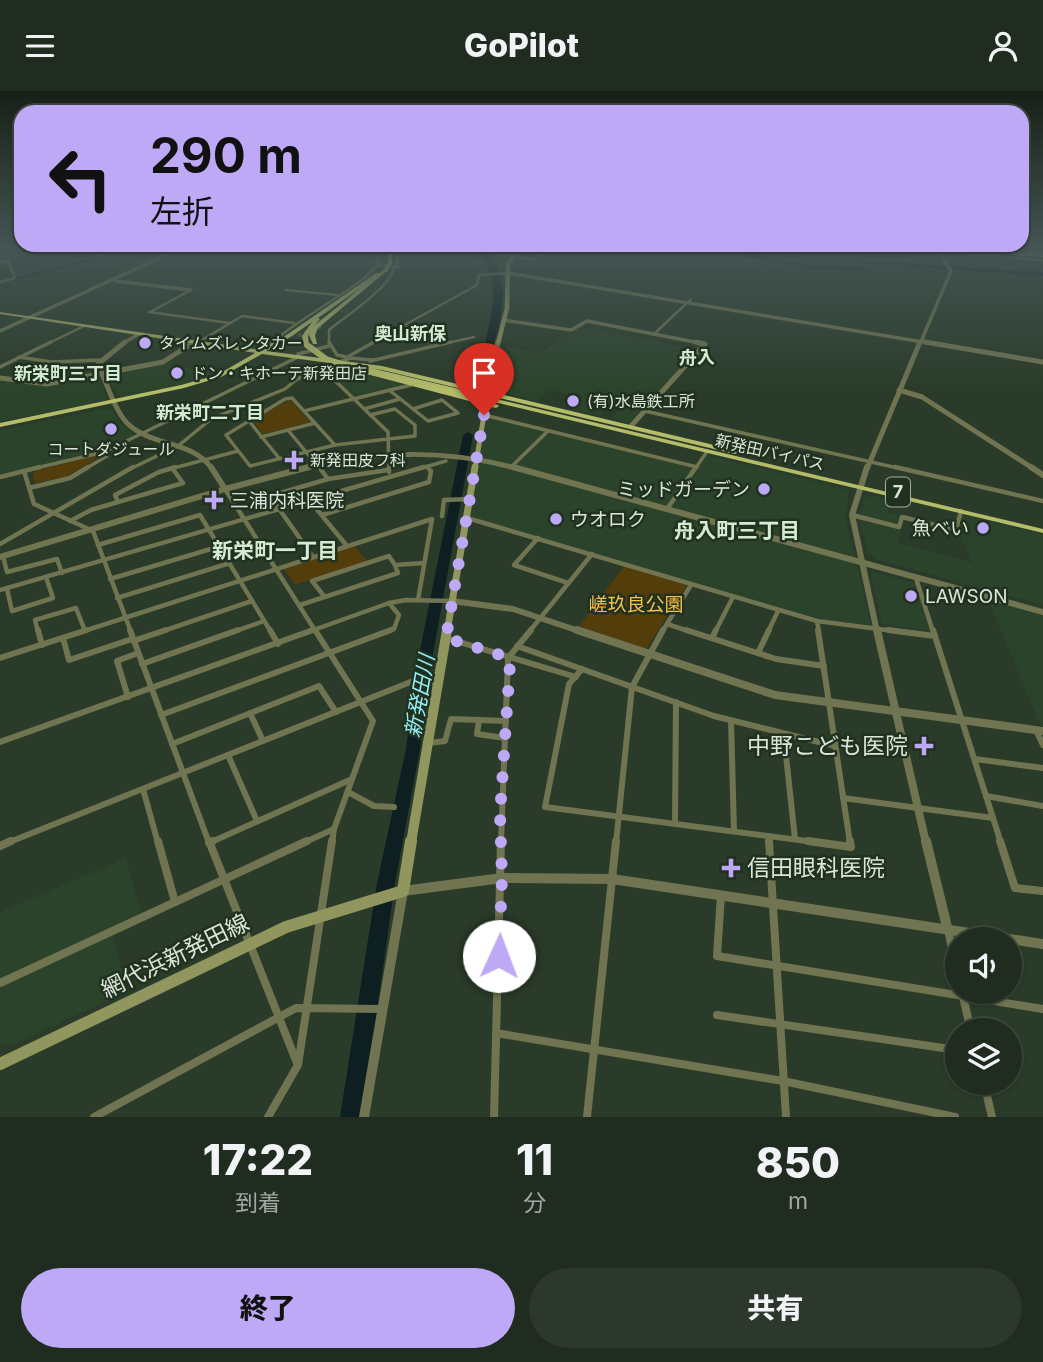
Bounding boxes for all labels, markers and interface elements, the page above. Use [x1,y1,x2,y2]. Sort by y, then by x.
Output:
text: GoPilot [464,26,579,65]
icon: menu [21,27,59,65]
icon: person [984,27,1022,65]
text: 290 m [150,126,302,185]
icon: left [35,133,126,224]
text: 左折 [150,192,214,231]
district label: 奥山新保 [374,323,447,344]
place label: タイムズレンタカー [159,333,303,353]
marker: タイムズレンタカー [137,335,153,351]
pin [454,343,514,415]
district label: 舟入 [679,347,715,368]
icon: arrive [465,354,503,392]
district label: 新栄町三丁目 [14,363,122,384]
place label: ドン・キホーテ新発田店 [191,363,367,383]
marker: ドン・キホーテ新発田店 [169,365,185,381]
place label: (有)水島鉄工所 [587,391,695,411]
marker: (有)水島鉄工所 [565,393,581,409]
district label: 新栄町二丁目 [156,402,264,423]
marker: コートダジュール [103,421,119,437]
street label: 新発田バイパス [713,430,827,474]
place label: コートダジュール [47,439,175,459]
marker: 新発田皮フ科 [284,450,304,470]
place label: 新発田皮フ科 [310,450,406,470]
road number: 7 [886,477,910,507]
place label: ミッドガーデン [617,478,750,501]
marker: ミッドガーデン [756,481,772,497]
place label: 三浦内科医院 [230,489,344,512]
marker: 三浦内科医院 [204,490,224,510]
place label: ウオロク [570,508,646,531]
marker: ウオロク [548,511,564,527]
place label: 魚べい [912,517,969,540]
district label: 舟入町三丁目 [674,518,800,543]
marker: 魚べい [975,520,991,536]
district label: 新栄町一丁目 [212,538,338,563]
place label: LAWSON [925,585,1008,608]
marker: LAWSON [903,588,919,604]
park label: 嵯玖良公園 [588,593,684,616]
water label: 新発田川 [400,650,439,739]
place label: 中野こども医院 [747,732,908,760]
marker: 中野こども医院 [914,736,934,756]
place label: 信田眼科医院 [747,854,885,882]
marker: 信田眼科医院 [721,858,741,878]
street label: 網代浜新発田線 [97,908,253,1004]
position arrow [462,919,536,993]
map controls [945,927,1022,1095]
button: sound [945,927,1022,1004]
button: layers [945,1018,1022,1095]
text: 17:22 [203,1134,313,1185]
text: 11 [516,1134,553,1185]
text: 850 [756,1137,840,1188]
text: m [788,1187,808,1215]
text: 到着 [235,1189,281,1217]
text: 分 [523,1189,546,1217]
button: 終了 [21,1268,515,1348]
button: 共有 [529,1268,1022,1348]

